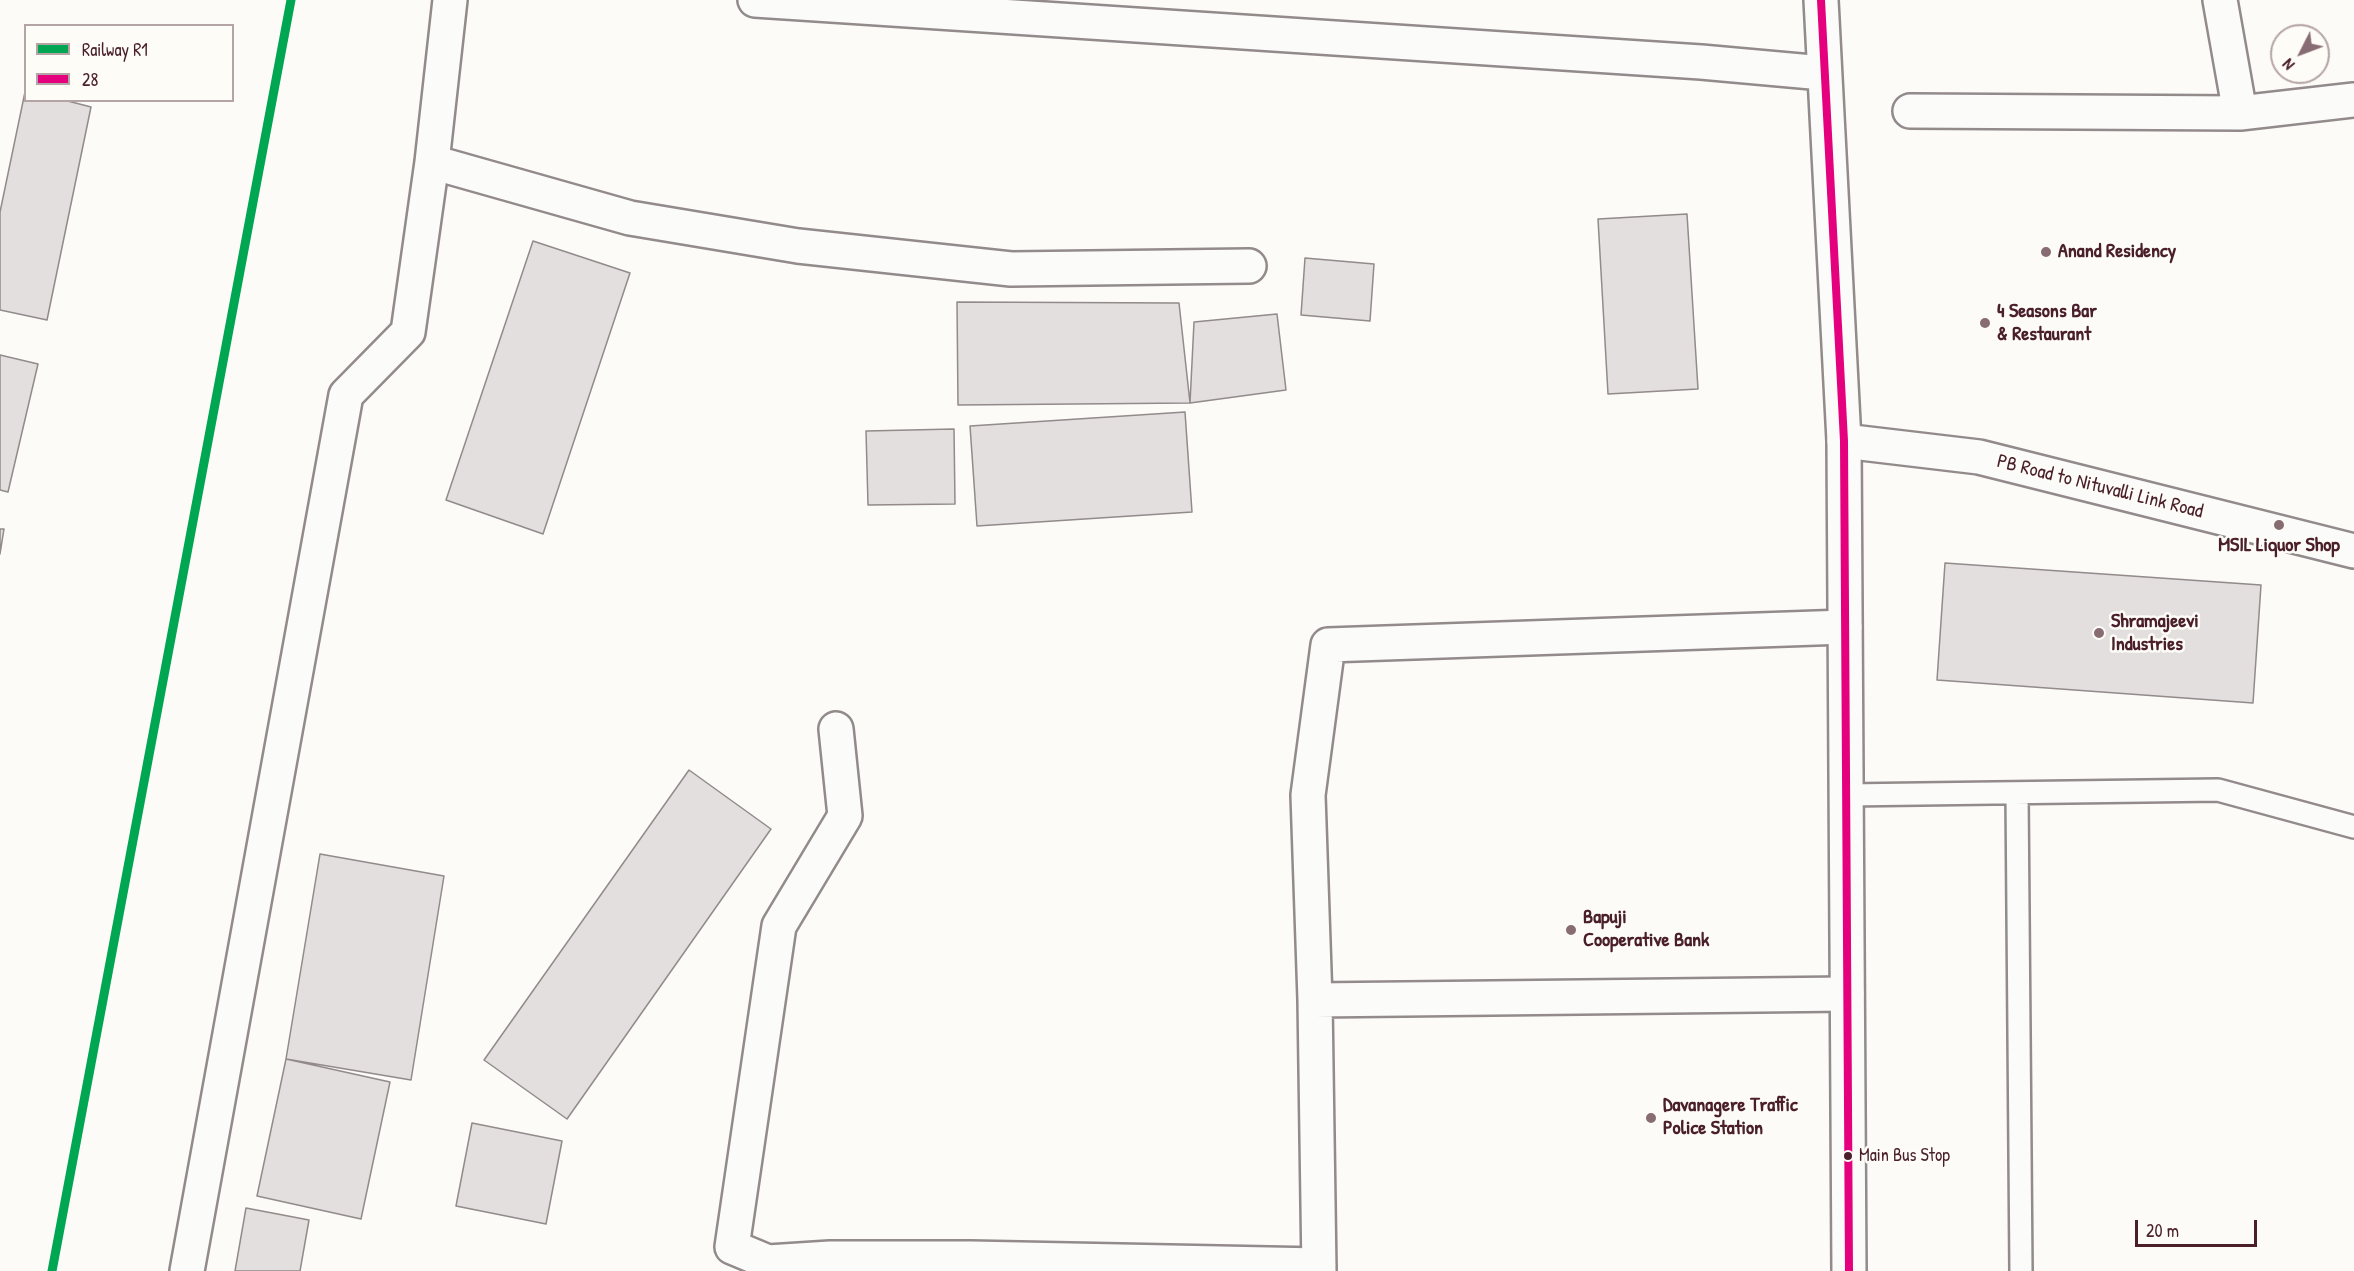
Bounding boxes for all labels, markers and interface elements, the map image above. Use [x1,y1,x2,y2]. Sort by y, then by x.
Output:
legend [24,24,234,102]
north arrow [2270,24,2330,84]
text: Railway R1 [82,37,148,62]
text: N [2277,54,2299,75]
text: 28 [82,67,98,92]
place label: Anand Residency [2058,240,2176,264]
marker: Anand Residency [2039,245,2053,259]
place label: 4 Seasons Bar & Restaurant [1997,300,2097,347]
marker: 4 Seasons Bar & Restaurant [1978,316,1992,330]
street label: PB Road to Nituvalli Link Road [1995,450,2205,524]
marker: MSIL Liquor Shop [2272,518,2286,532]
place label: MSIL Liquor Shop [2218,534,2340,558]
place label: Shramajeevi Industries [2111,610,2199,657]
marker: Shramajeevi Industries [2092,626,2106,640]
place label: Bapuji Cooperative Bank [1583,906,1709,953]
marker: Bapuji Cooperative Bank [1564,923,1578,937]
place label: Davanagere Traffic Police Station [1663,1094,1798,1141]
marker: Davanagere Traffic Police Station [1644,1111,1658,1125]
place label: Main Bus Stop [1859,1145,1950,1167]
marker: Main Bus Stop [1842,1150,1854,1162]
scale bar [2138,1208,2260,1246]
text: 20 m [2146,1218,2179,1243]

